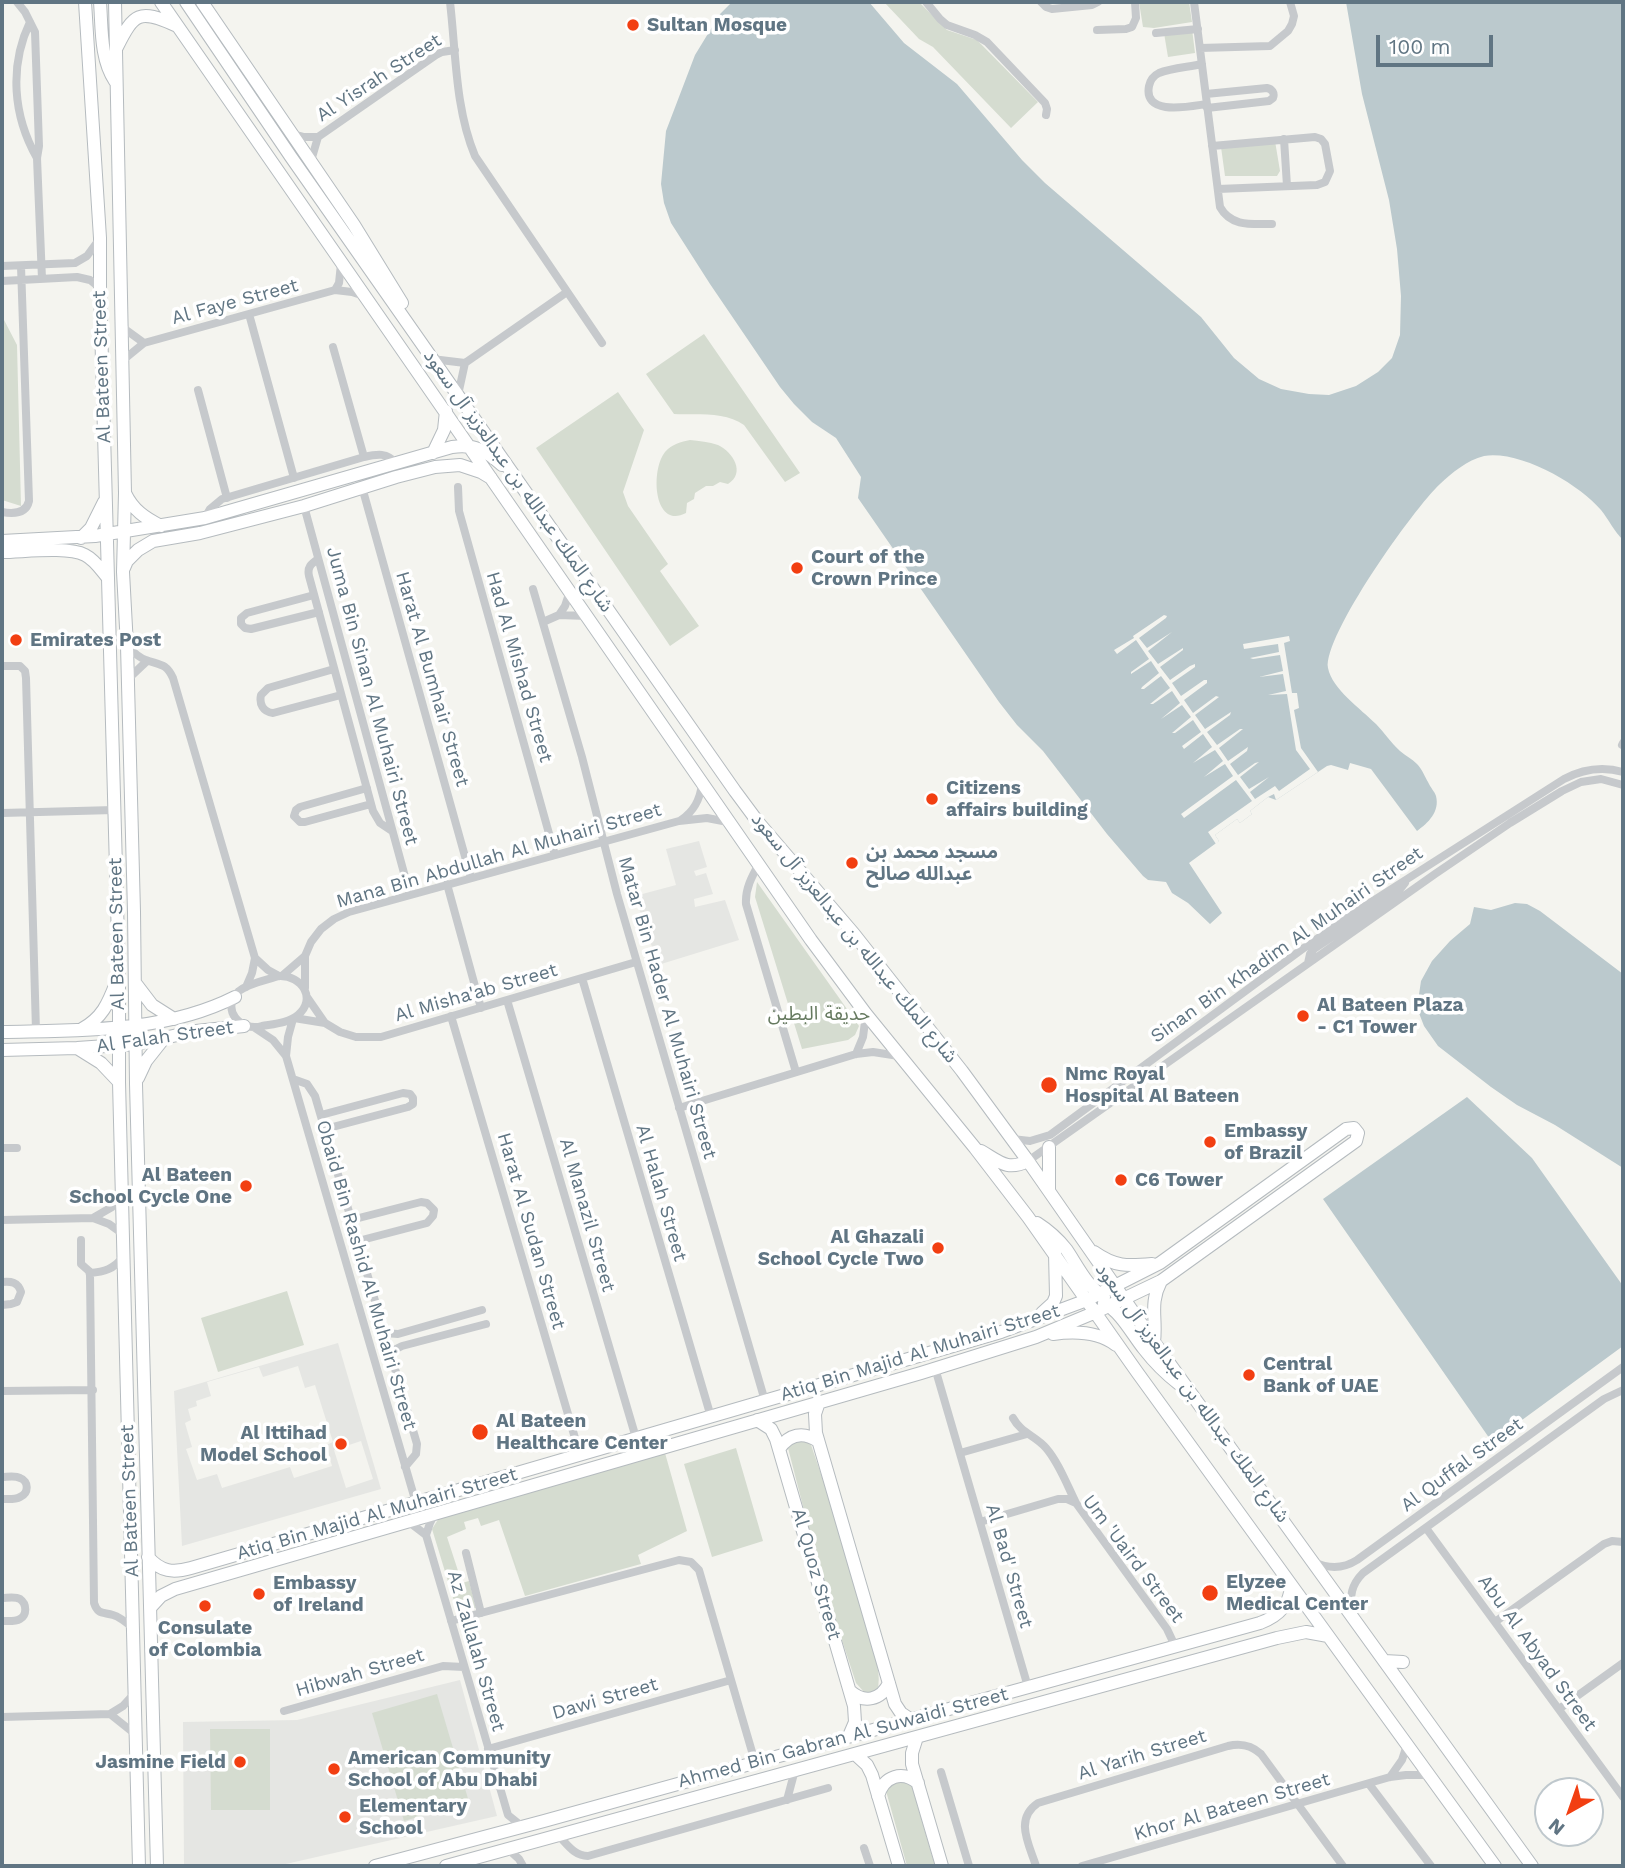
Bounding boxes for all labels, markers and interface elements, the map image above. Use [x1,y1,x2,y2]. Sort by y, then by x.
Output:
place label: Sultan Mosque [647,14,787,36]
marker: Sultan Mosque [625,17,641,33]
scale bar [1380,21,1497,65]
street label: Al Yisrah Street [312,29,446,127]
text: 100 m [1389,34,1451,59]
street label: Al Faye Street [169,274,301,330]
street label: Al Bateen Street [88,290,116,444]
street label: شارع الملك عبدالله بن عبدالعزيز آل سعود [418,345,618,617]
street label: Juma Bin Sinan Al Muhairi Street [321,544,423,848]
place label: Court of the Crown Prince [811,546,937,590]
marker: Court of the Crown Prince [789,560,805,576]
street label: Harat Al Bumhair Street [390,569,474,789]
street label: Had Al Mishad Street [481,569,557,765]
place label: Emirates Post [30,629,161,651]
marker: Emirates Post [8,632,24,648]
place label: Citizens affairs building [946,777,1088,821]
marker: Citizens affairs building [924,791,940,807]
street label: Mana Bin Abdullah Al Muhairi Street [334,799,664,913]
street label: شارع الملك عبدالله بن عبدالعزيز آل سعود [746,808,962,1068]
place label: مسجد محمد بن عبدالله صالح [866,841,998,885]
street label: Sinan Bin Khadim Al Muhairi Street [1147,842,1427,1048]
street label: Matar Bin Hader Al Muhairi Street [613,854,721,1162]
marker: مسجد محمد بن عبدالله صالح [844,855,860,871]
street label: Al Bateen Street [104,857,130,1011]
street label: Al Misha'ab Street [392,959,560,1027]
place label: Al Bateen Plaza - C1 Tower [1317,994,1464,1038]
park label: حديقة البطين [768,1003,870,1025]
marker: Al Bateen Plaza - C1 Tower [1295,1008,1311,1024]
street label: Al Falah Street [95,1016,235,1058]
place label: Nmc Royal Hospital Al Bateen [1065,1063,1239,1107]
marker: Nmc Royal Hospital Al Bateen [1039,1075,1059,1095]
street label: Obaid Bin Rashid Al Muhairi Street [311,1117,421,1433]
place label: Embassy of Brazil [1224,1120,1307,1164]
street label: Al Halah Street [631,1122,691,1264]
street label: Harat Al Sudan Street [492,1130,570,1332]
marker: Embassy of Brazil [1202,1134,1218,1150]
street label: Al Manazil Street [554,1135,620,1295]
place label: Al Bateen School Cycle One [69,1164,232,1208]
place label: C6 Tower [1135,1169,1223,1191]
marker: C6 Tower [1113,1172,1129,1188]
marker: Al Bateen School Cycle One [238,1178,254,1194]
place label: Al Ghazali School Cycle Two [758,1226,924,1270]
marker: Al Ghazali School Cycle Two [930,1240,946,1256]
street label: شارع الملك عبدالله بن عبدالعزيز آل سعود [1090,1259,1294,1527]
street label: Atiq Bin Majid Al Muhairi Street [778,1300,1062,1406]
place label: Central Bank of UAE [1263,1353,1379,1397]
marker: Central Bank of UAE [1241,1367,1257,1383]
place label: Al Bateen Healthcare Center [496,1410,668,1454]
street label: Al Quffal Street [1396,1413,1528,1517]
place label: Al Ittihad Model School [200,1422,327,1466]
marker: Al Bateen Healthcare Center [470,1422,490,1442]
street label: Al Bateen Street [116,1424,144,1578]
marker: Al Ittihad Model School [333,1436,349,1452]
street label: Atiq Bin Majid Al Muhairi Street [234,1463,520,1565]
street label: Um 'Uaird Street [1077,1491,1189,1627]
street label: Al Bad' Street [980,1501,1038,1631]
street label: Al Quoz Street [786,1506,846,1642]
street label: Az Zallalah Street [442,1568,510,1734]
street label: Abu Al Abyad Street [1473,1570,1601,1736]
place label: Elyzee Medical Center [1226,1571,1368,1615]
place label: Embassy of Ireland [273,1572,364,1616]
marker: Elyzee Medical Center [1200,1583,1220,1603]
marker: Embassy of Ireland [251,1586,267,1602]
marker: Consulate of Colombia [197,1598,213,1614]
place label: Consulate of Colombia [149,1617,261,1661]
street label: Hibwah Street [293,1644,427,1702]
street label: Dawi Street [550,1673,660,1725]
street label: Ahmed Bin Gabran Al Suwaidi Street [675,1683,1011,1793]
street label: Al Yarih Street [1075,1725,1209,1785]
place label: American Community School of Abu Dhabi [348,1747,551,1791]
place label: Jasmine Field [95,1751,226,1773]
marker: Jasmine Field [232,1754,248,1770]
marker: American Community School of Abu Dhabi [326,1761,342,1777]
street label: Khor Al Bateen Street [1131,1768,1333,1846]
north arrow [1534,1777,1604,1847]
place label: Elementary School [359,1795,467,1839]
marker: Elementary School [337,1809,353,1825]
text: N [1544,1814,1569,1840]

